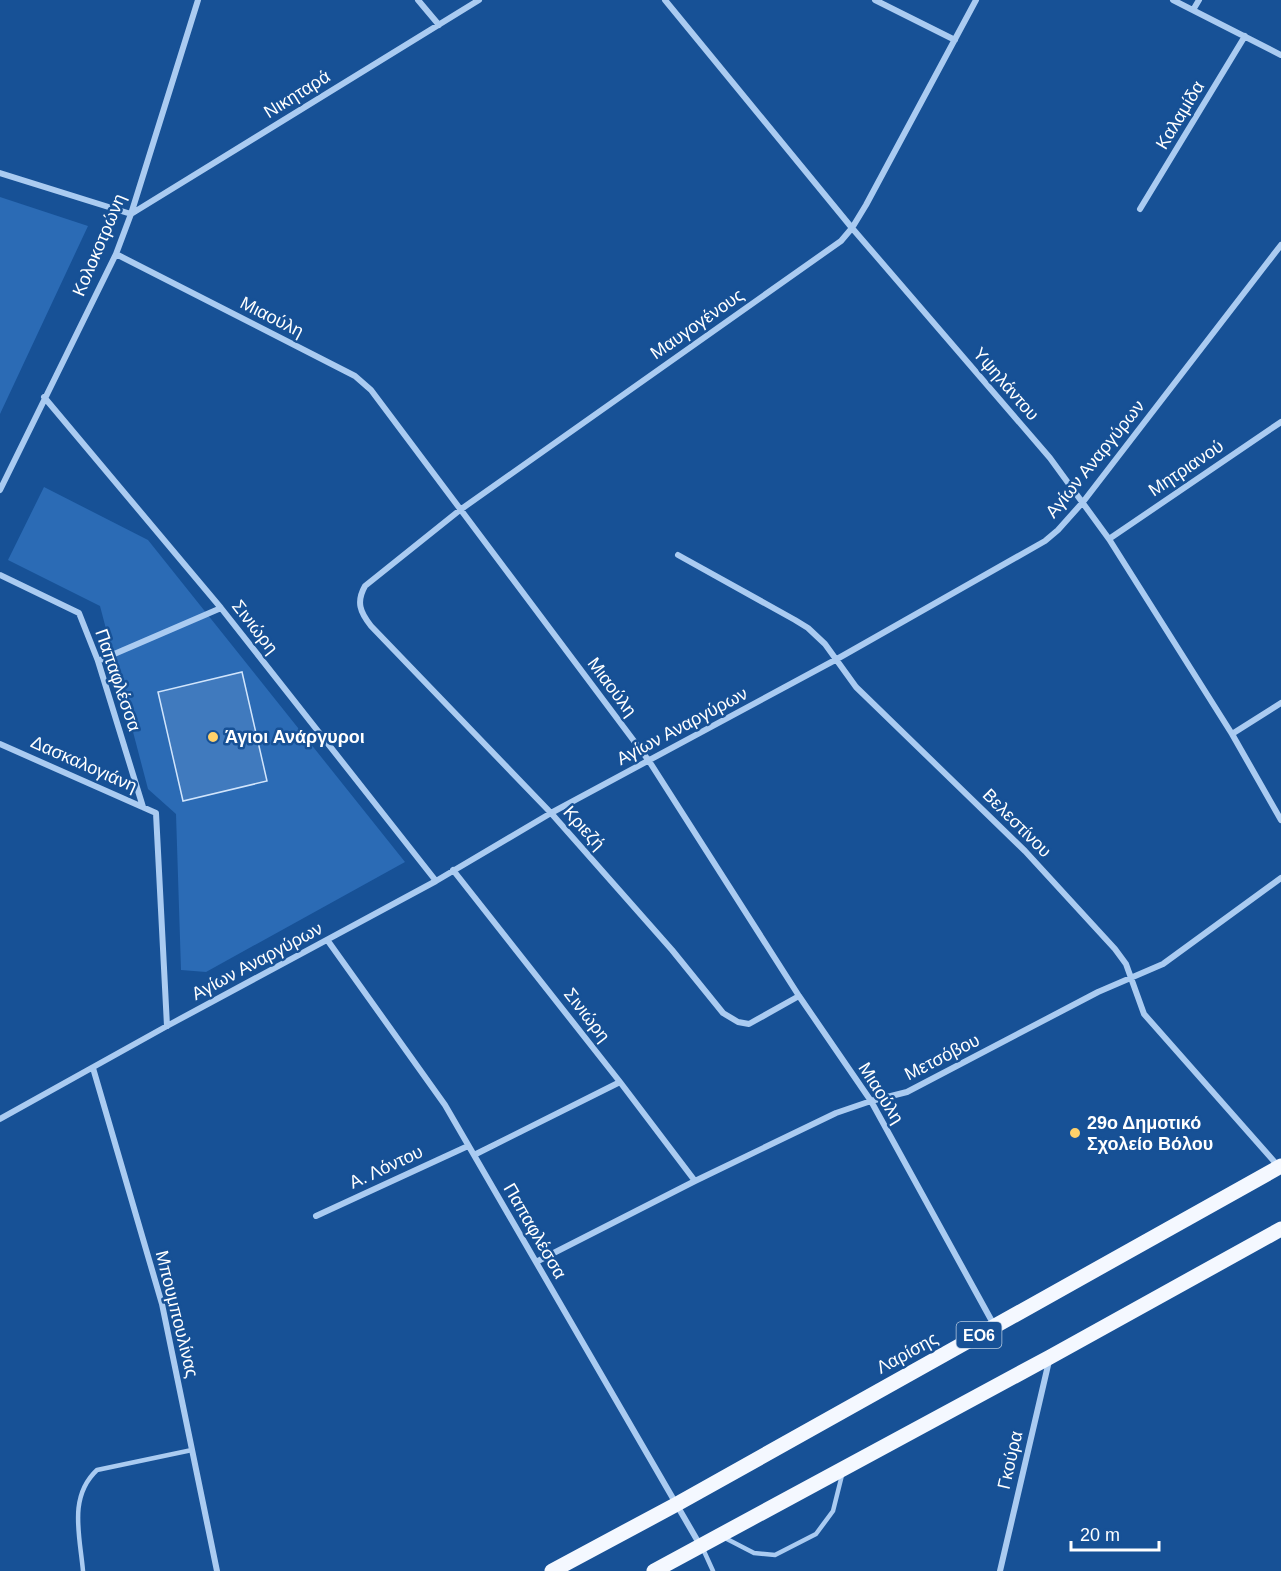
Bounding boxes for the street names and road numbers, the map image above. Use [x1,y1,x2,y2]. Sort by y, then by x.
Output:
street label: Νικηταρά [260,66,334,122]
street label: Καλαμίδα [1152,77,1208,153]
street label: Κολοκοτρώνη [68,191,130,299]
street label: Μαυγογένους [647,284,748,363]
street label: Μιαούλη [237,293,307,341]
street label: Υψηλάντου [969,344,1043,424]
street label: Αγίων Αναργύρων [1042,396,1148,522]
street label: Μητριανού [1145,436,1227,500]
street label: Σινιώρη [228,596,282,658]
street label: Παπαφλέσσα [91,626,145,734]
street label: Μιαούλη [583,654,641,720]
street label: Αγίων Αναργύρων [613,683,751,769]
street label: Δασκαλογιάνη [28,732,140,796]
street label: Βελεστίνου [979,785,1055,861]
street label: Κριεζή [559,802,609,854]
street label: Αγίων Αναργύρων [188,918,326,1004]
street label: Σινιώρη [560,984,614,1046]
street label: Μετσόβου [901,1030,983,1084]
street label: Μιαούλη [854,1059,908,1127]
street label: Α. Λόντου [346,1141,426,1193]
street label: Παπαφλέσσα [500,1180,570,1282]
street label: Μπουμπουλίνας [152,1248,203,1380]
road number: ΕΟ6 [956,1322,1002,1348]
street label: Λαρίσης [873,1328,941,1378]
street label: Γκούρα [994,1429,1026,1491]

